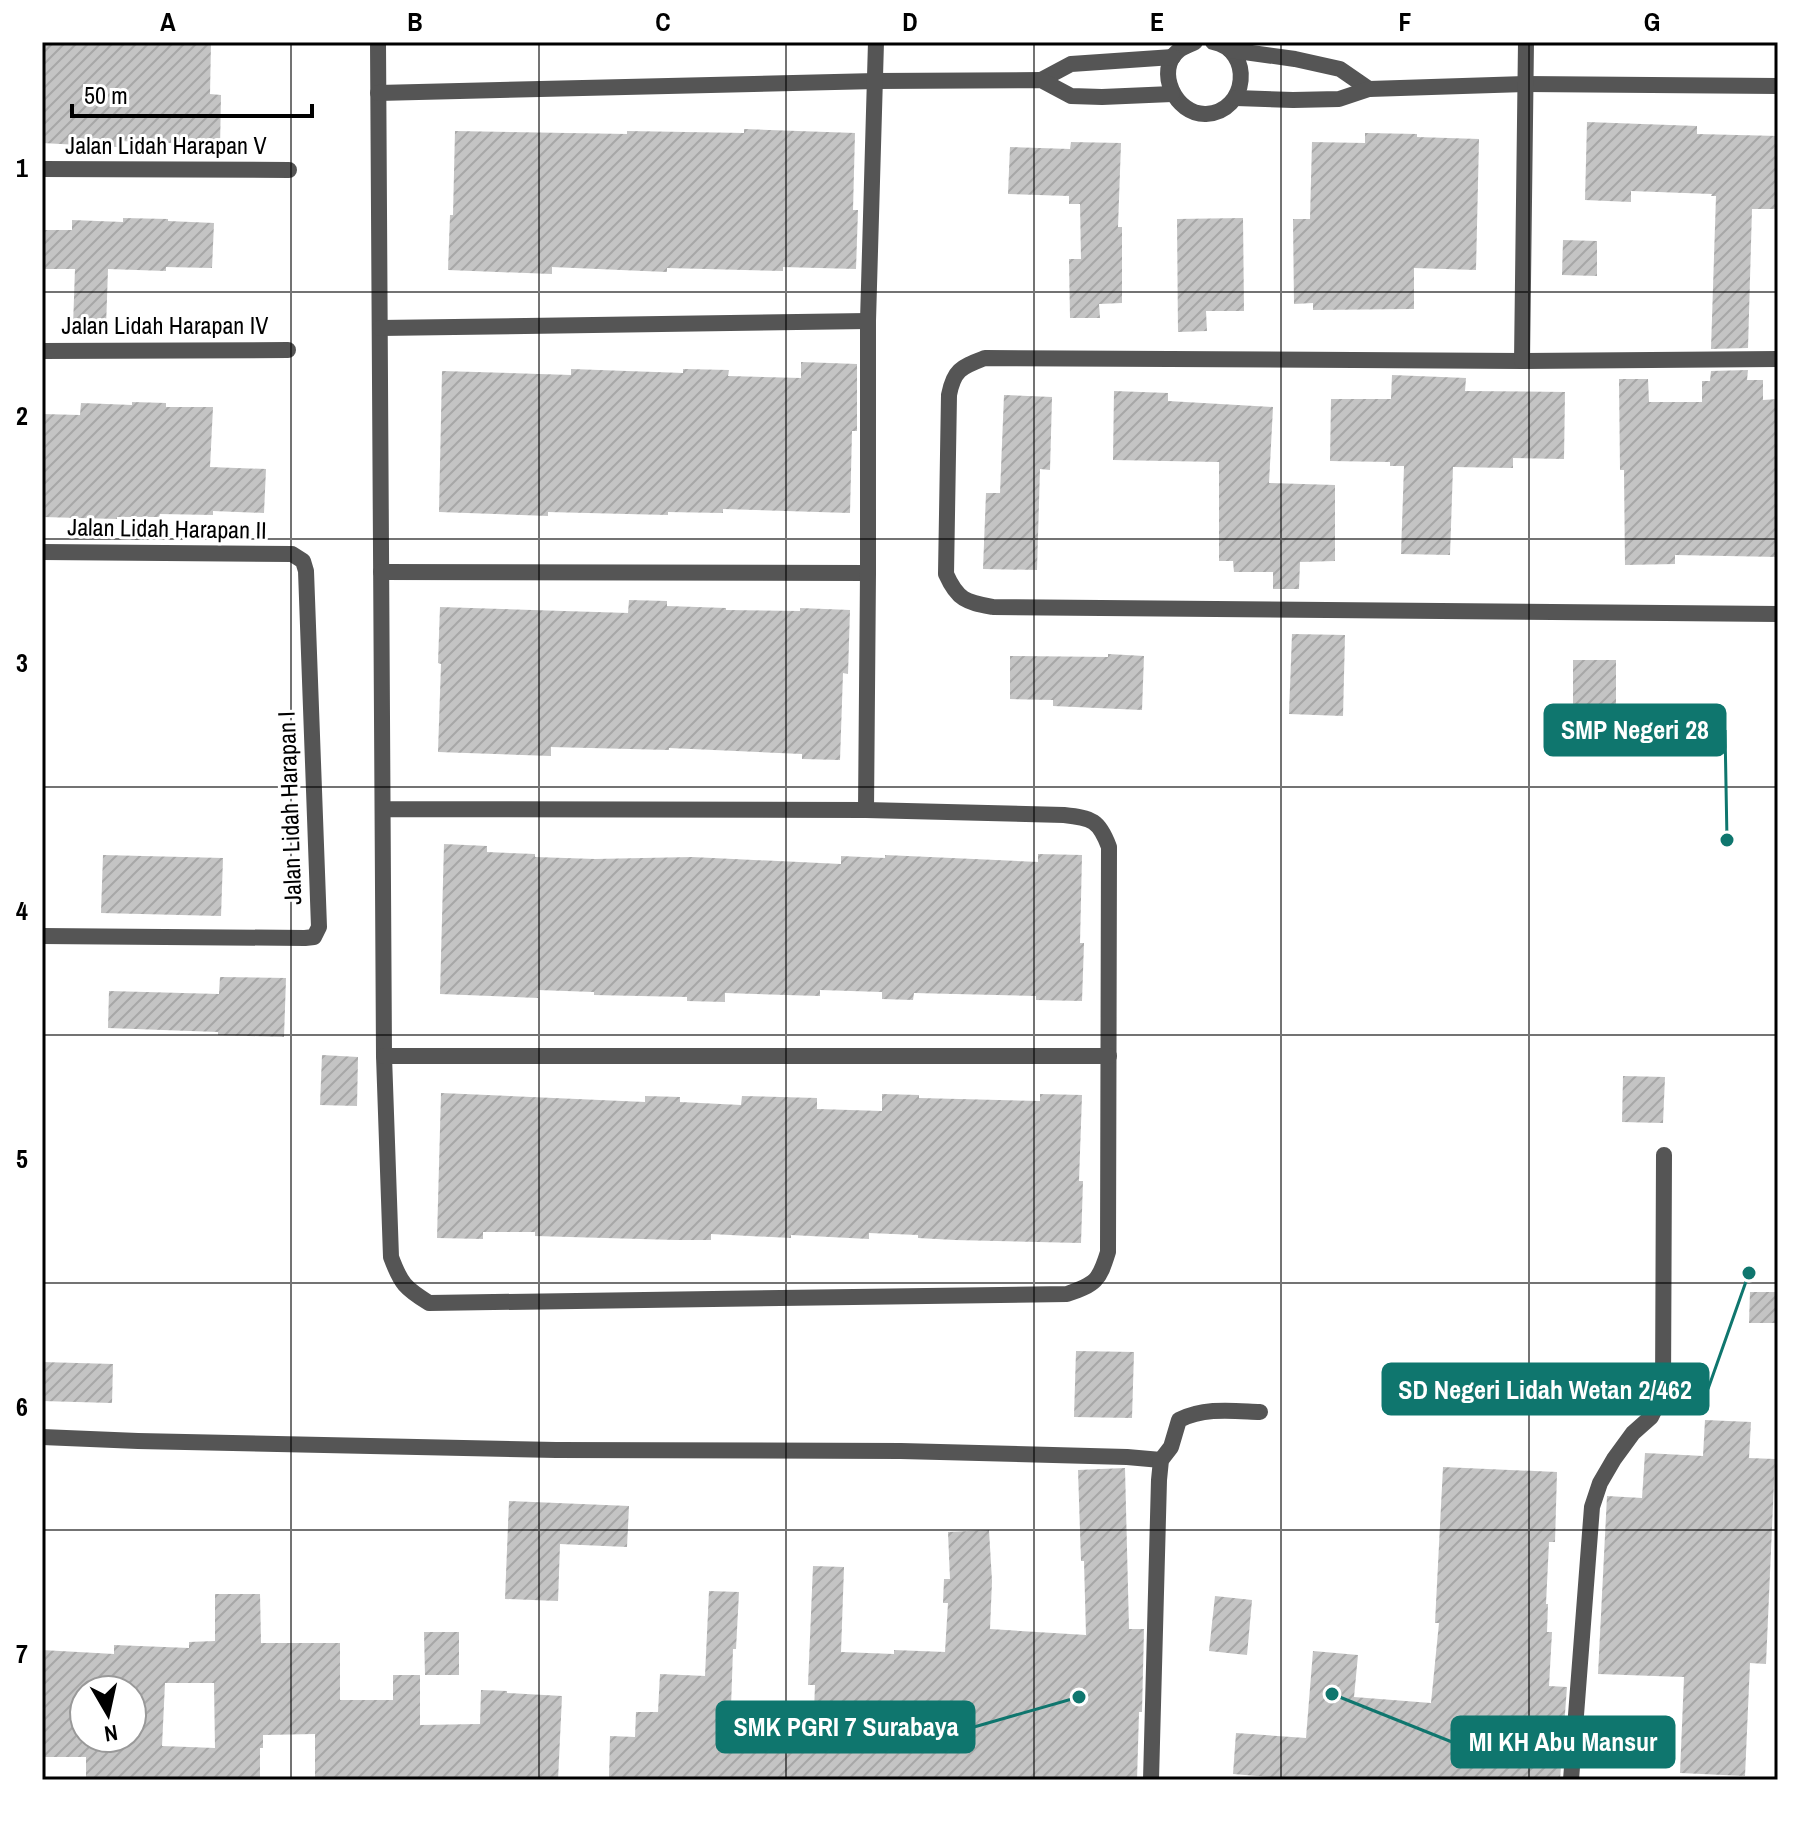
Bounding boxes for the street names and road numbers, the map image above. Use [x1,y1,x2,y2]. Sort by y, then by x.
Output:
street label: Jalan Lidah Harapan V [65,129,267,161]
street label: Jalan Lidah Harapan IV [62,309,268,341]
street label: Jalan Lidah Harapan II [67,510,267,546]
street label: Jalan Lidah Harapan I [270,711,308,905]

